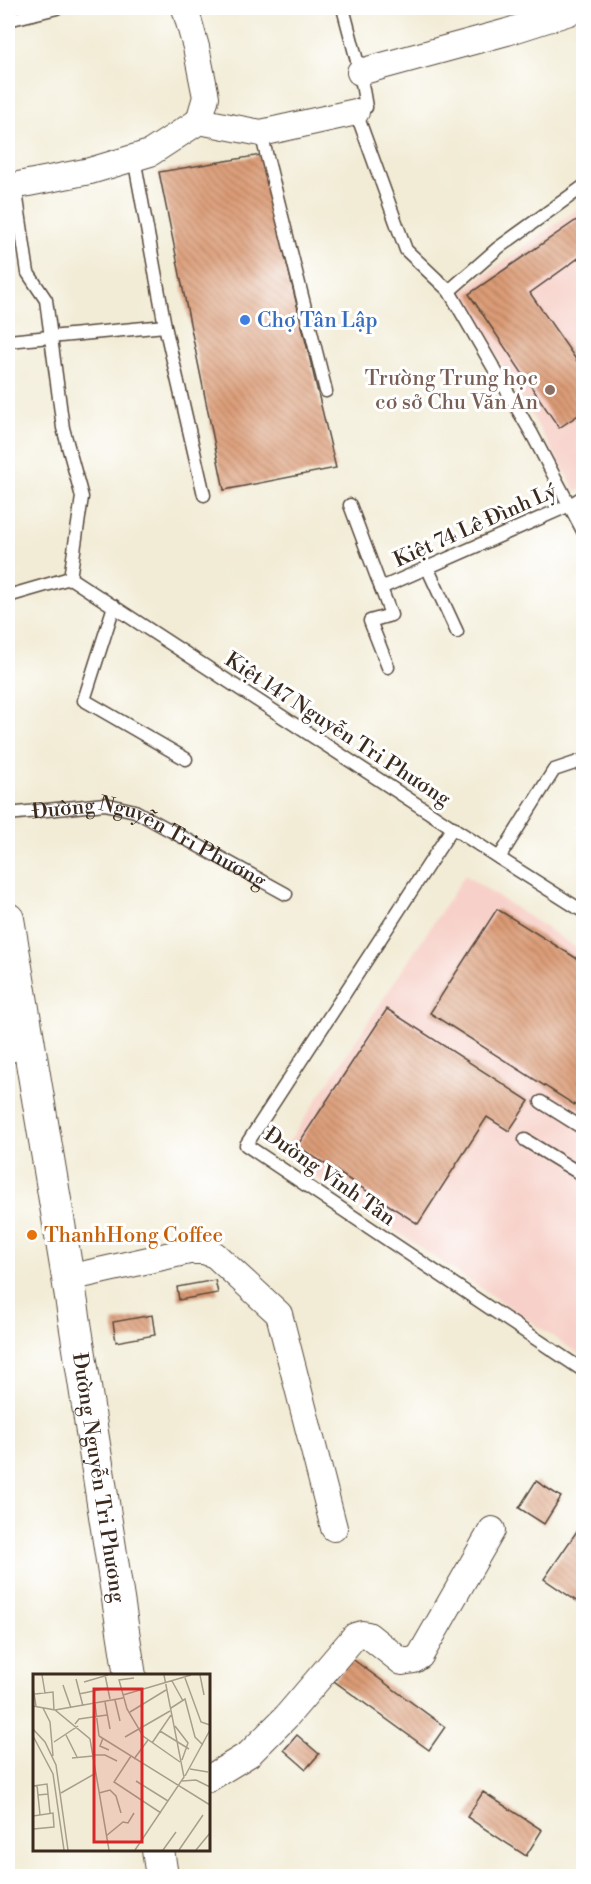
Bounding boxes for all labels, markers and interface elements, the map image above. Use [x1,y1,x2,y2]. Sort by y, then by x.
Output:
place label: Chợ Tân Lập [257,308,378,334]
marker: Chợ Tân Lập [238,313,252,327]
place label: Trường Trung học cơ sở Chu Văn An [365,366,538,416]
marker: Trường Trung học cơ sở Chu Văn An [543,383,557,397]
street label: Kiệt 74 Lê Đình Lý [390,478,562,574]
street label: Kiệt 147 Nguyễn Tri Phương [220,647,455,813]
street label: Đường Nguyễn Tri Phương [30,791,271,895]
street label: Đường Vĩnh Tân [259,1122,401,1232]
place label: ThanhHong Coffee [44,1223,223,1249]
marker: ThanhHong Coffee [25,1228,39,1242]
street label: Đường Nguyễn Tri Phương [66,1351,130,1605]
inset map [33,1674,210,1851]

